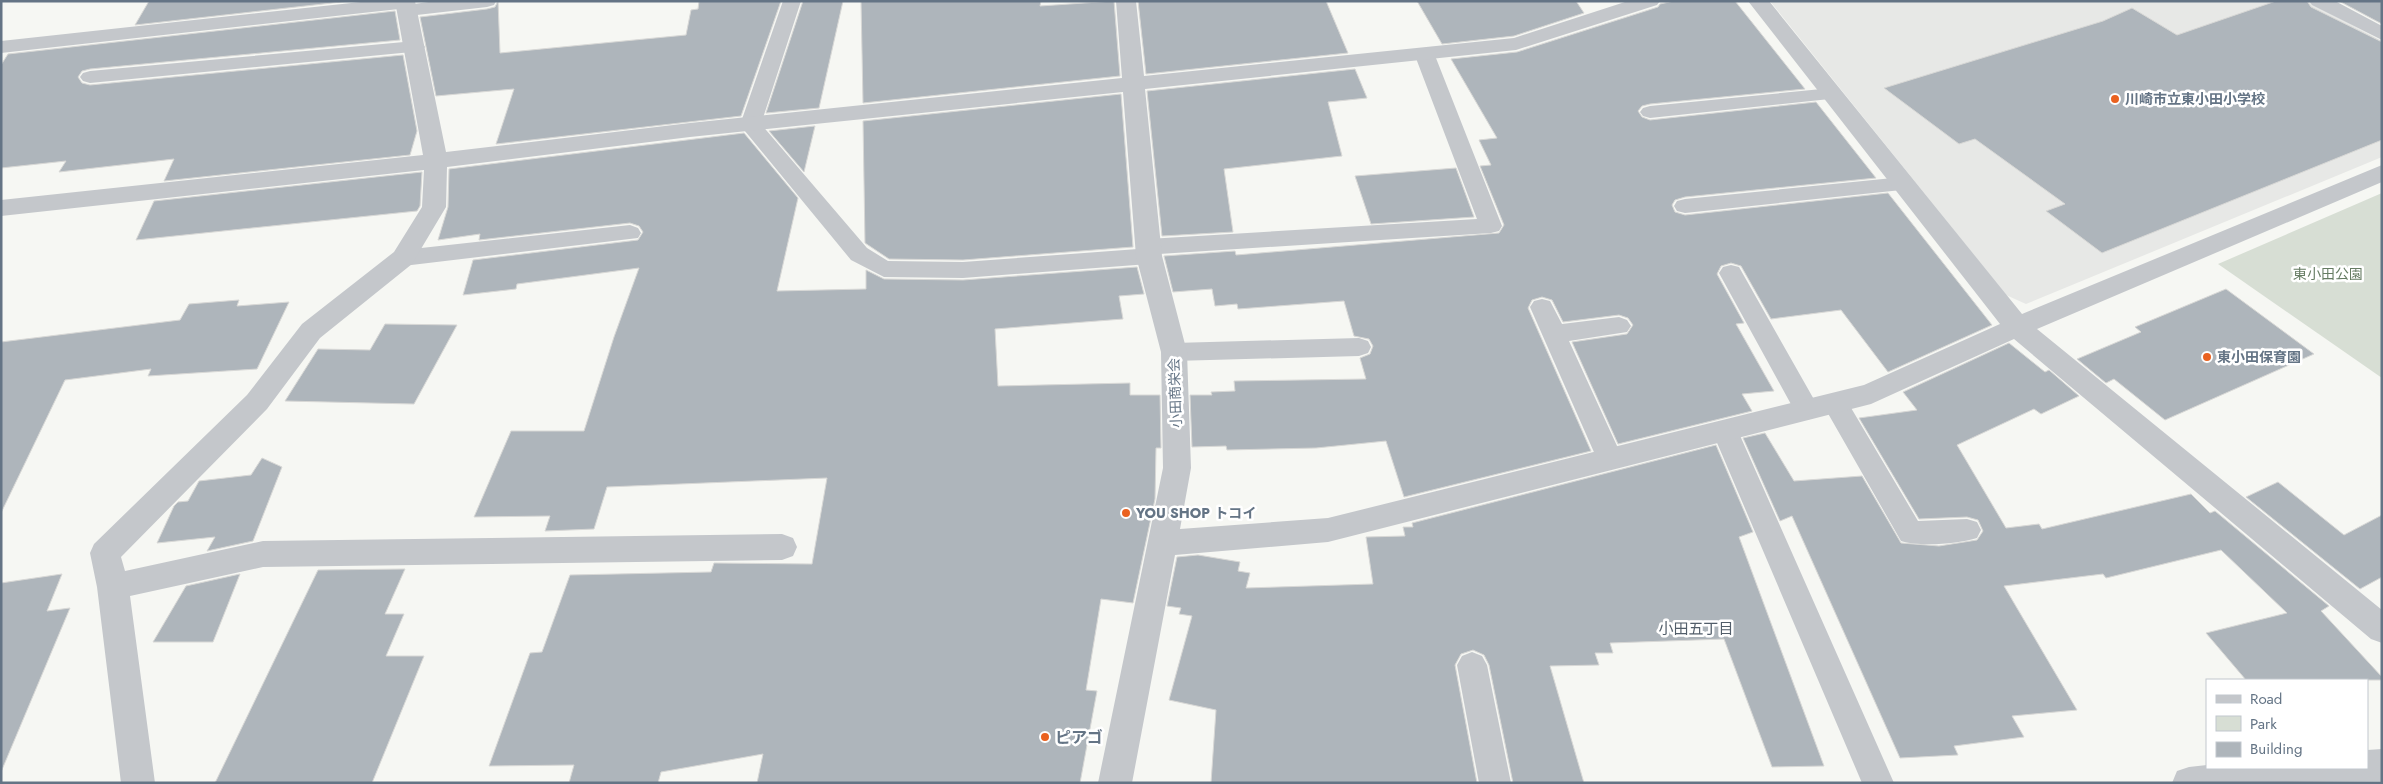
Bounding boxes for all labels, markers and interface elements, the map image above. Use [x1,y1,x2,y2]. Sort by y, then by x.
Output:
place label: 川崎市立東小田小学校 [2125,89,2265,109]
marker: 川崎市立東小田小学校 [2109,93,2121,105]
park label: 東小田公園 [2293,264,2363,284]
place label: 東小田保育園 [2217,347,2301,367]
marker: 東小田保育園 [2201,351,2213,363]
street label: 小田商栄会 [1164,358,1186,428]
place label: YOU SHOP トコイ [1135,503,1256,523]
marker: YOU SHOP トコイ [1120,507,1132,519]
district label: 小田五丁目 [1658,618,1734,640]
legend [2206,679,2368,769]
text: Road [2250,688,2282,710]
text: Park [2250,713,2277,735]
place label: ピアゴ [1055,726,1103,749]
marker: ピアゴ [1039,731,1051,743]
text: Building [2250,738,2302,760]

